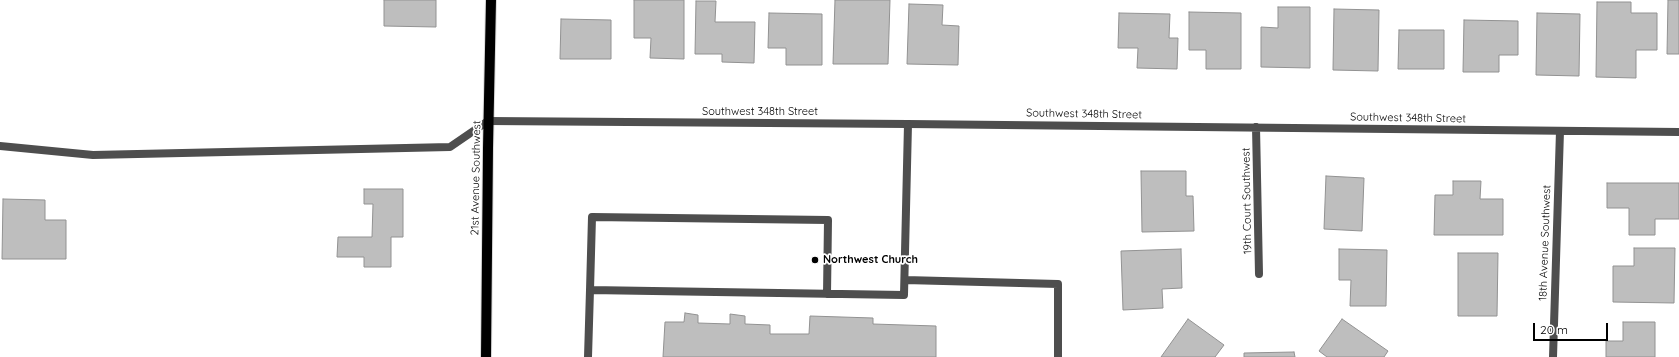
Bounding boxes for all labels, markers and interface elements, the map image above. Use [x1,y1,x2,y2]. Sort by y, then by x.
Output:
street label: Southwest 348th Street [702,105,818,119]
street label: Southwest 348th Street [1026,106,1142,122]
street label: Southwest 348th Street [1350,110,1466,126]
street label: 21st Avenue Southwest [468,120,484,236]
street label: 19th Court Southwest [1239,148,1255,254]
street label: 18th Avenue Southwest [1536,185,1554,301]
place label: Northwest Church [823,253,918,267]
marker: Northwest Church [810,255,820,265]
scale bar [1535,315,1610,341]
text: 20 m [1540,322,1568,337]

